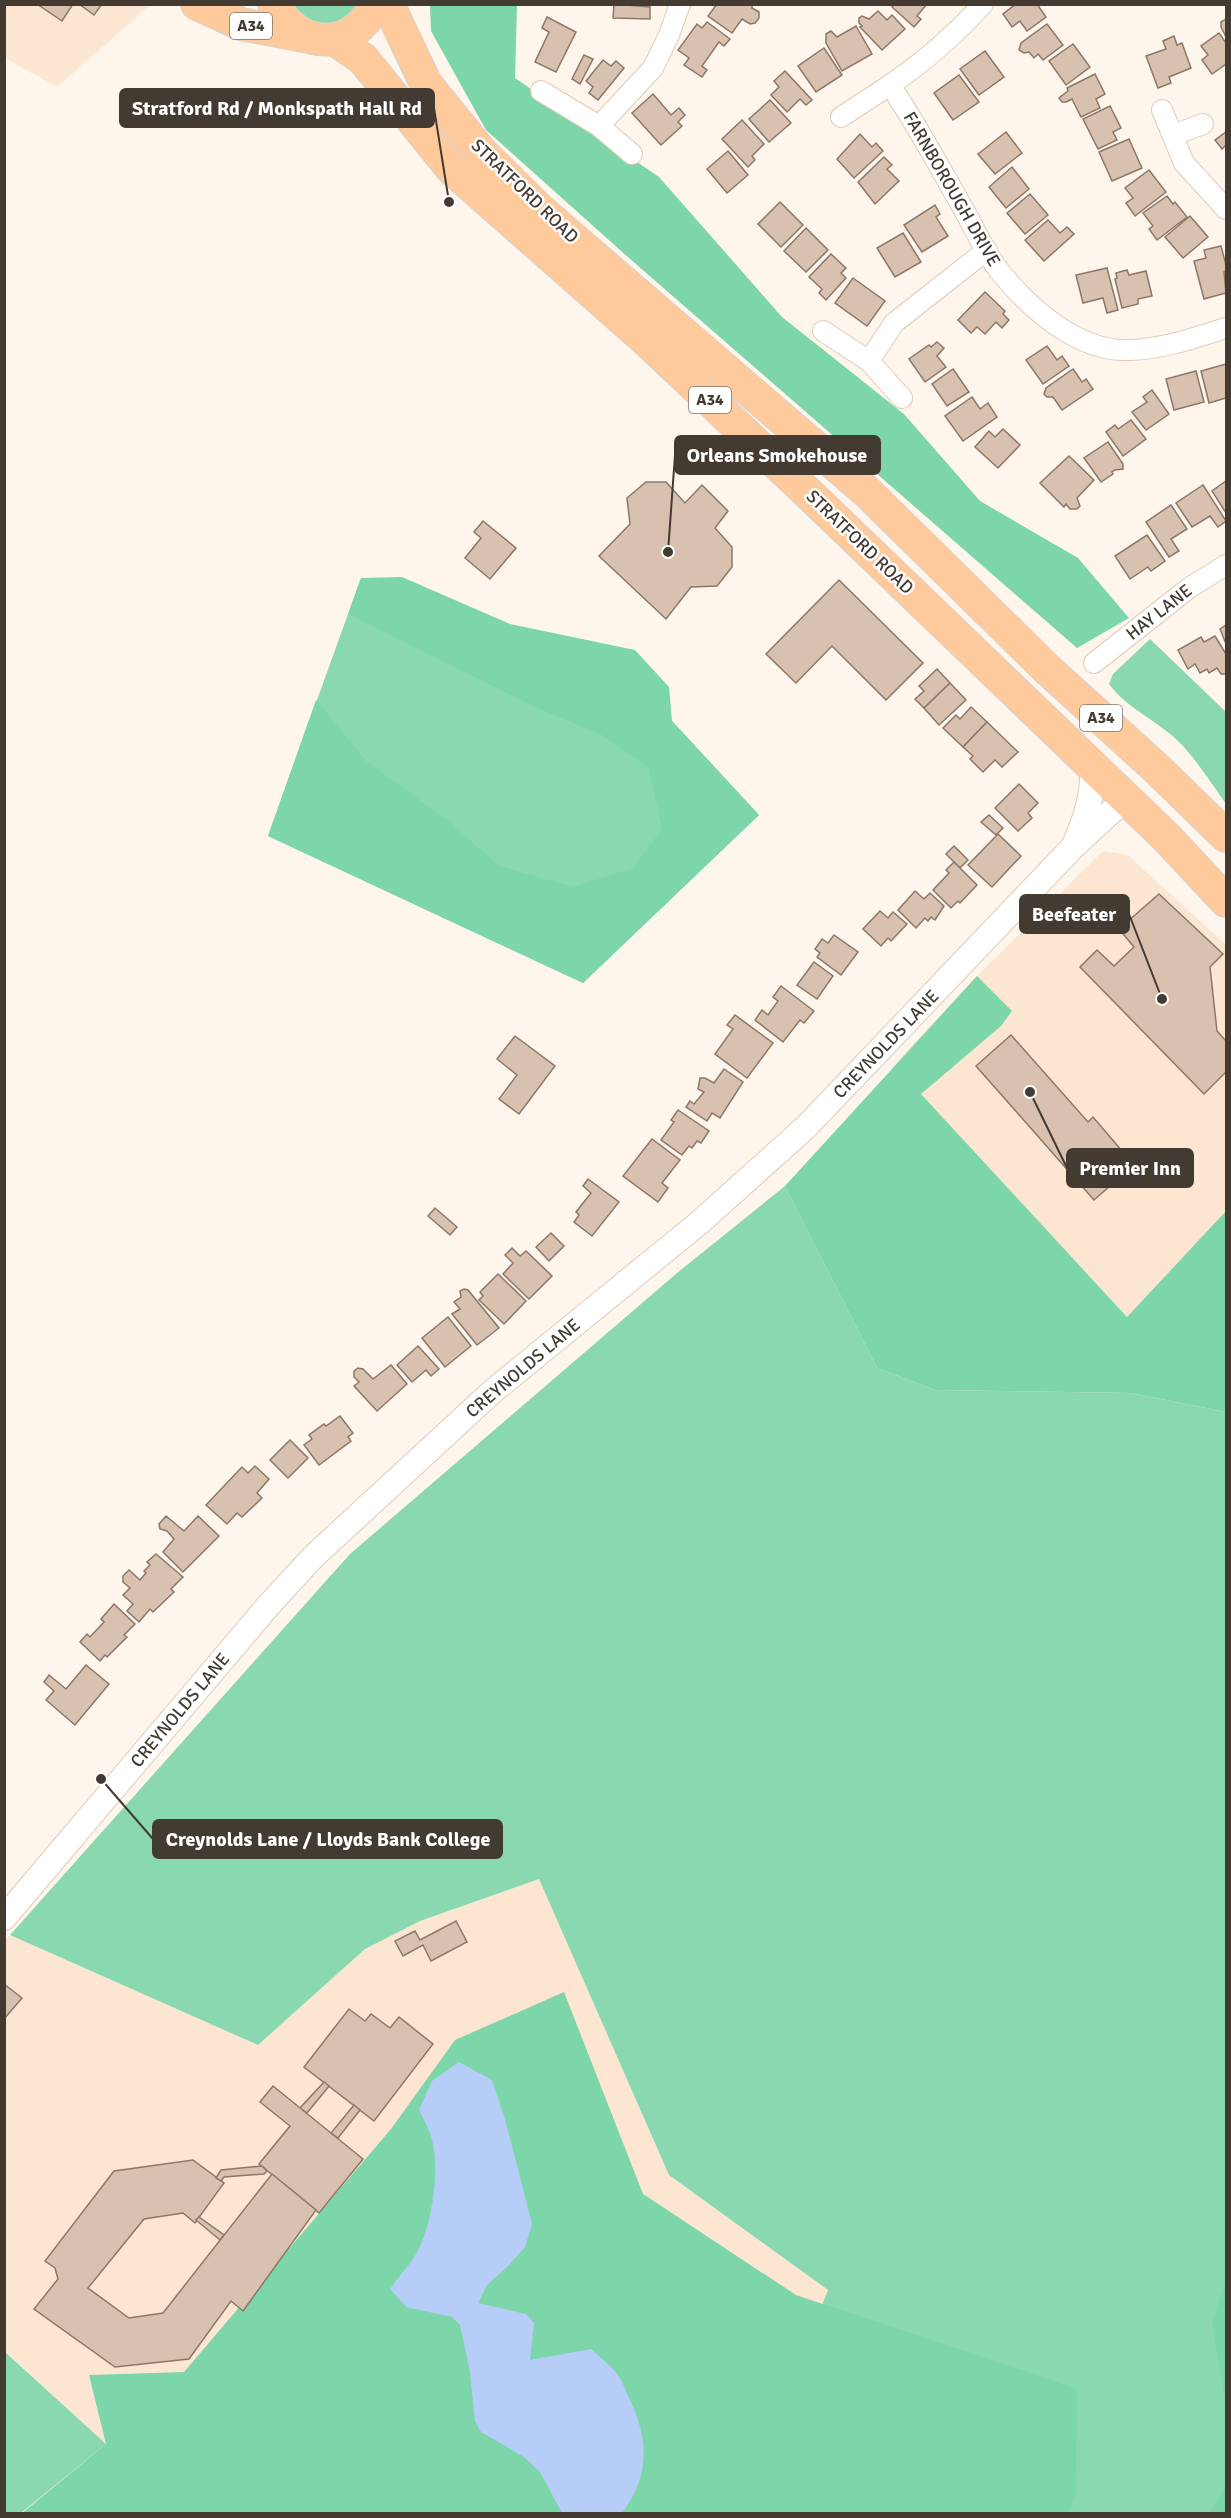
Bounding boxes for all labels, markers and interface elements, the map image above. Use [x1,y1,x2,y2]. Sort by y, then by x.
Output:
road number: A34 [230,13,272,39]
callout: Stratford Rd / Monkspath Hall Rd [120,89,434,127]
text: Stratford Rd / Monkspath Hall Rd [132,96,422,121]
street label: FARNBOROUGH DRIVE [899,108,1005,270]
street label: STRATFORD ROAD [467,134,583,248]
road number: A34 [689,387,731,413]
callout: Orleans Smokehouse [675,436,880,474]
text: Orleans Smokehouse [687,443,867,468]
street label: STRATFORD ROAD [802,485,918,599]
street label: HAY LANE [1122,579,1196,645]
road number: A34 [1080,705,1122,731]
callout: Beefeater [1020,895,1129,933]
text: Beefeater [1032,902,1116,927]
street label: CREYNOLDS LANE [829,985,943,1103]
callout: Premier Inn [1067,1149,1193,1187]
text: Premier Inn [1079,1156,1181,1181]
street label: CREYNOLDS LANE [461,1314,585,1422]
street label: CREYNOLDS LANE [126,1648,234,1772]
callout: Creynolds Lane / Lloyds Bank College [153,1820,502,1858]
text: Creynolds Lane / Lloyds Bank College [166,1827,490,1852]

